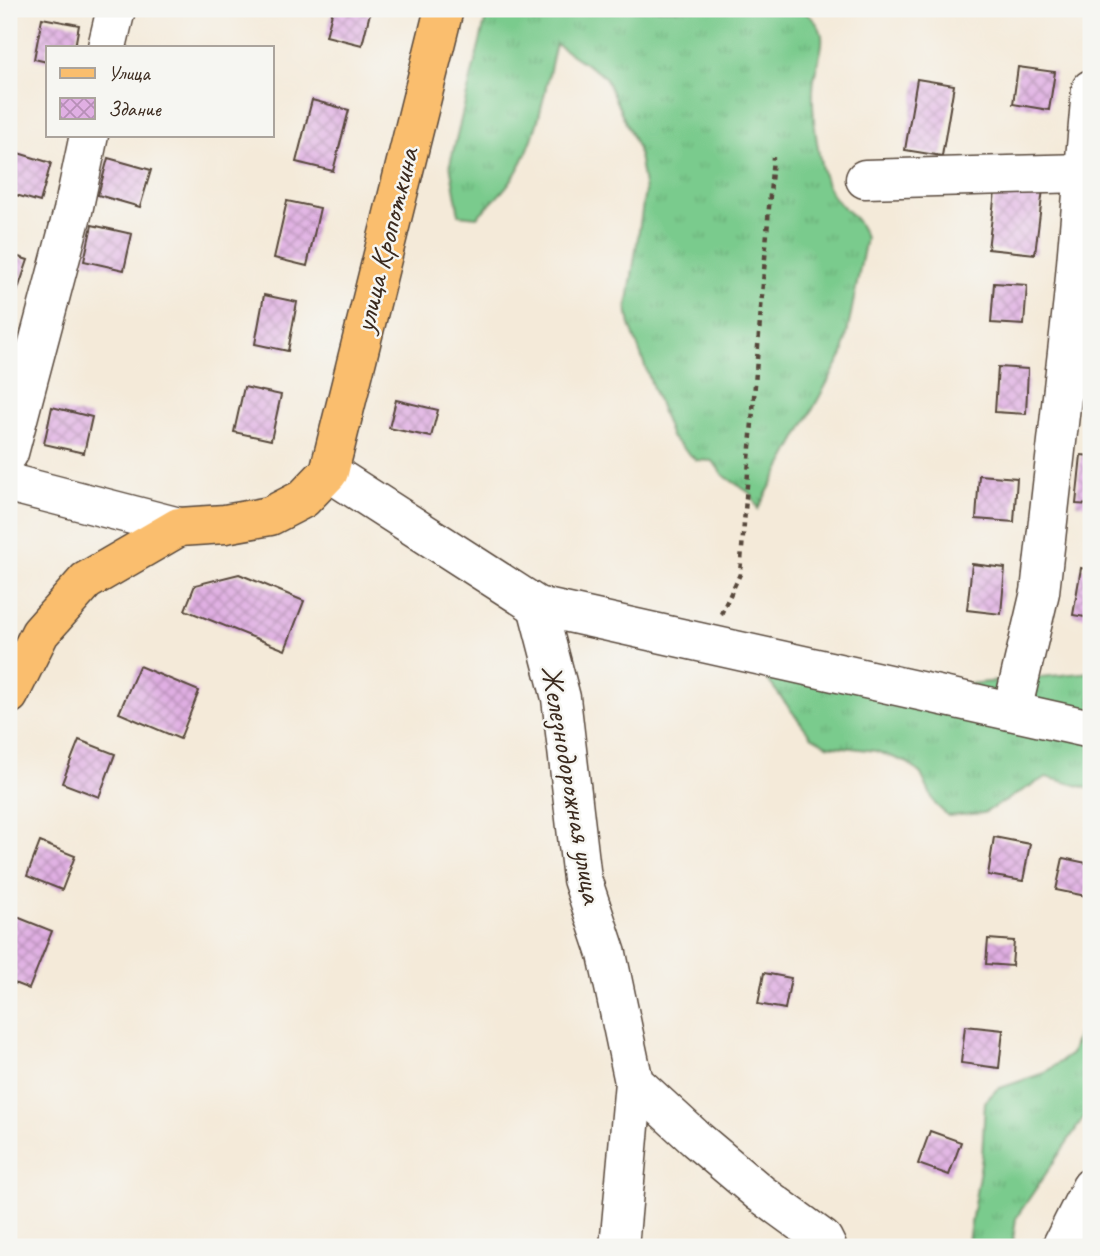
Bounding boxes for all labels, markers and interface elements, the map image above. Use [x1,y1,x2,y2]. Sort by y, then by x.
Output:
legend [46,46,273,136]
text: Улица [108,60,151,86]
text: Здание [108,96,162,122]
street label: улица Кропоткина [344,142,428,338]
street label: Железнодорожная улица [532,662,612,908]

